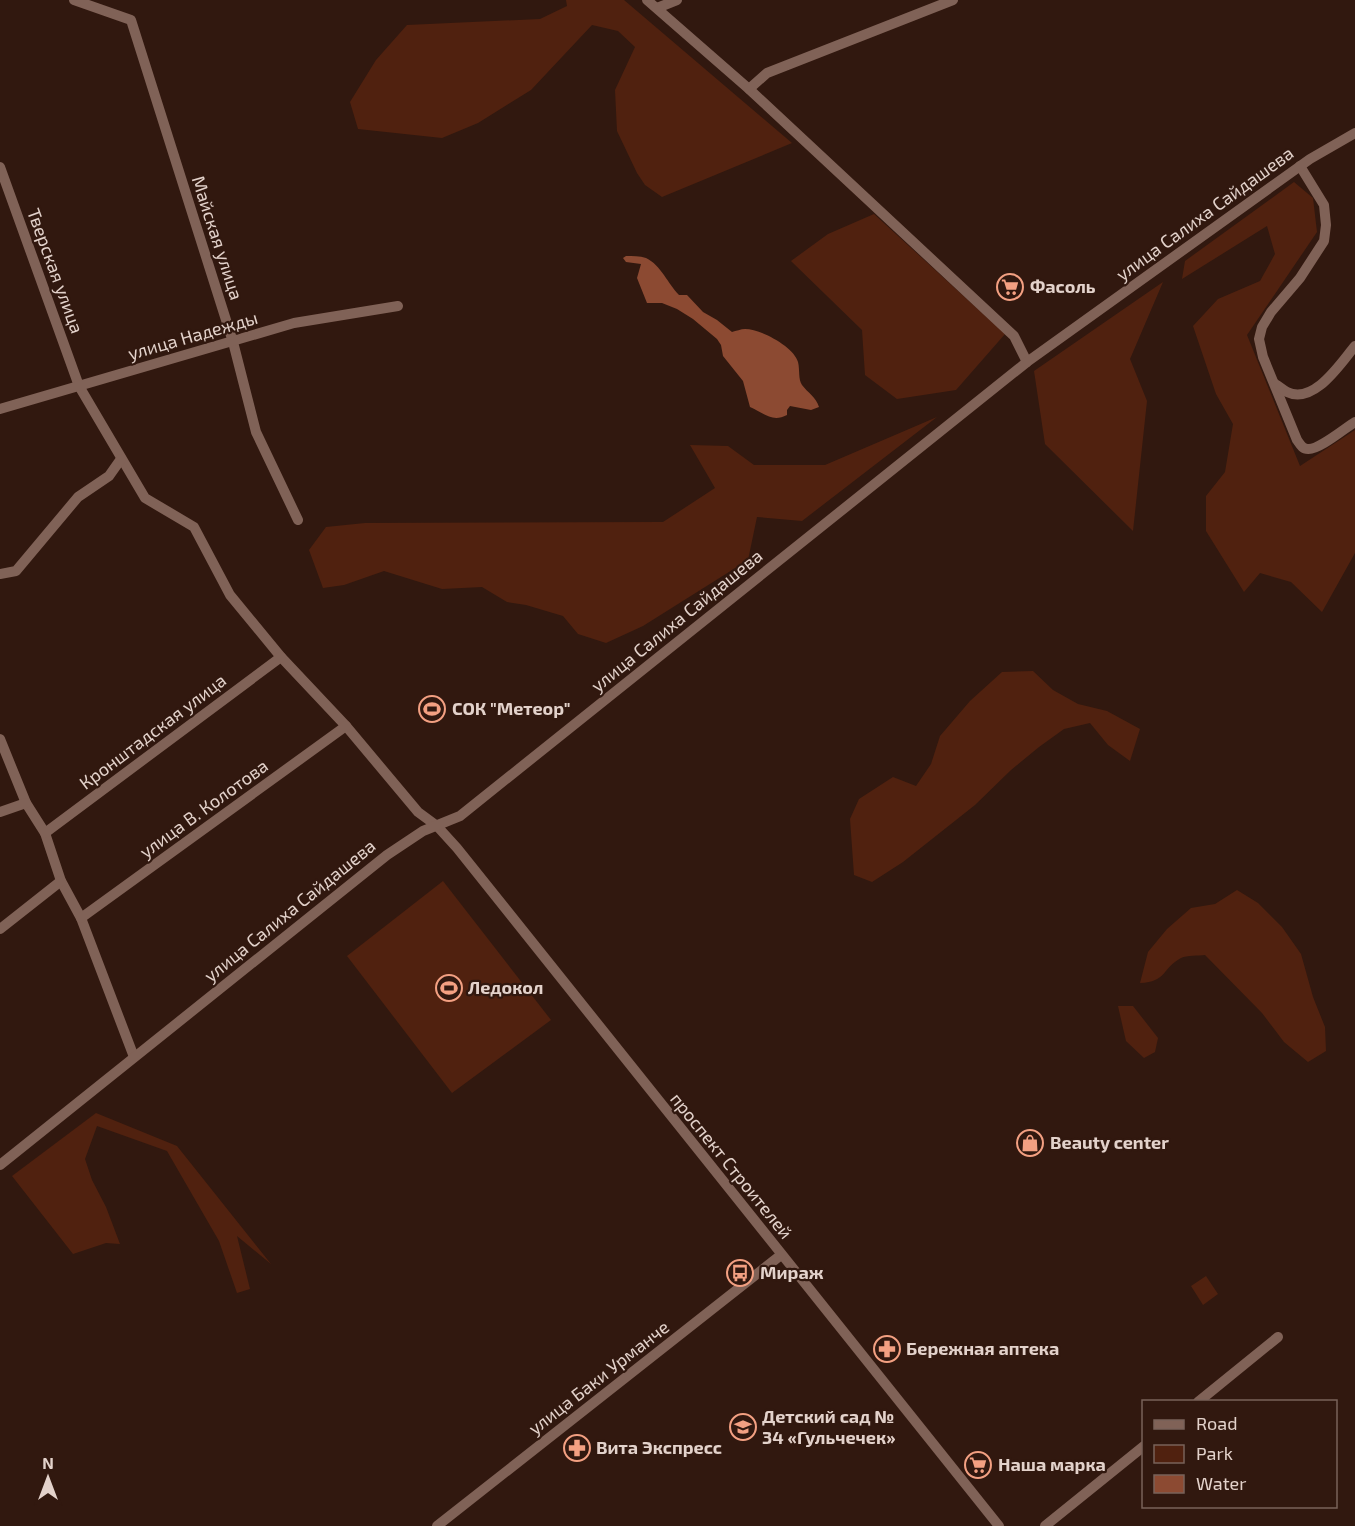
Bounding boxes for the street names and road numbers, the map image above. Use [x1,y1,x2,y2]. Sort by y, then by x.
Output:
street label: улица Салиха Сайдашева [1111,141,1297,285]
street label: Майская улица [188,173,248,302]
street label: Тверская улица [23,205,89,336]
street label: улица Надежды [125,306,260,364]
street label: улица Салиха Сайдашева [586,544,766,696]
street label: Кронштадская улица [75,669,230,794]
street label: улица В. Колотова [135,754,272,862]
street label: улица Салиха Сайдашева [199,834,379,986]
street label: проспект Строителей [666,1088,798,1243]
street label: улица Баки Урманче [524,1315,673,1439]

